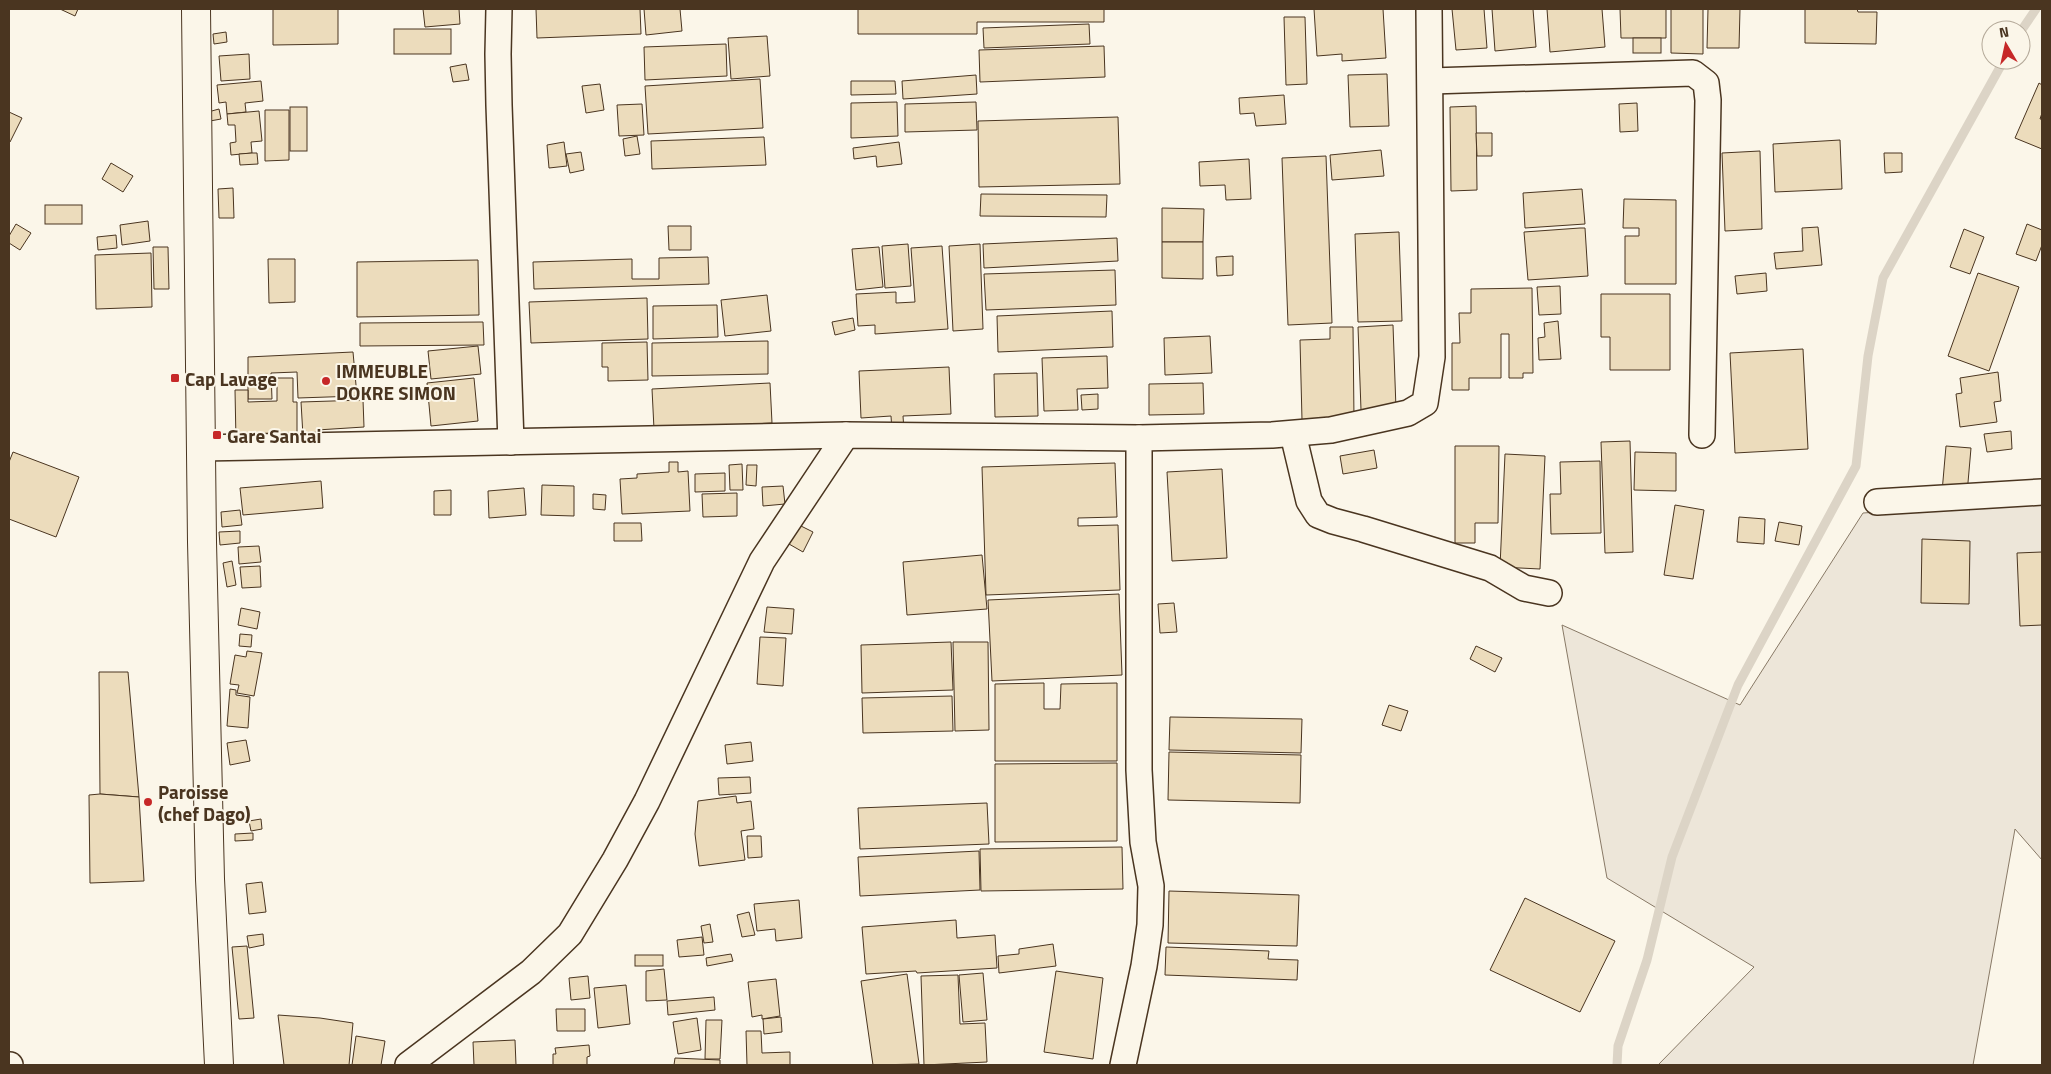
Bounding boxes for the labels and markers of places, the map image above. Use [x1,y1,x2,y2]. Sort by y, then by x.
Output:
place label: IMMEUBLE DOKRE SIMON [336,356,456,407]
place label: Cap Lavage [185,364,277,393]
marker: Cap Lavage [169,372,181,384]
marker: IMMEUBLE DOKRE SIMON [320,375,332,387]
place label: Gare Santai [227,421,321,450]
marker: Gare Santai [211,429,223,441]
place label: Paroisse (chef Dago) [158,777,251,828]
marker: Paroisse (chef Dago) [142,796,154,808]

